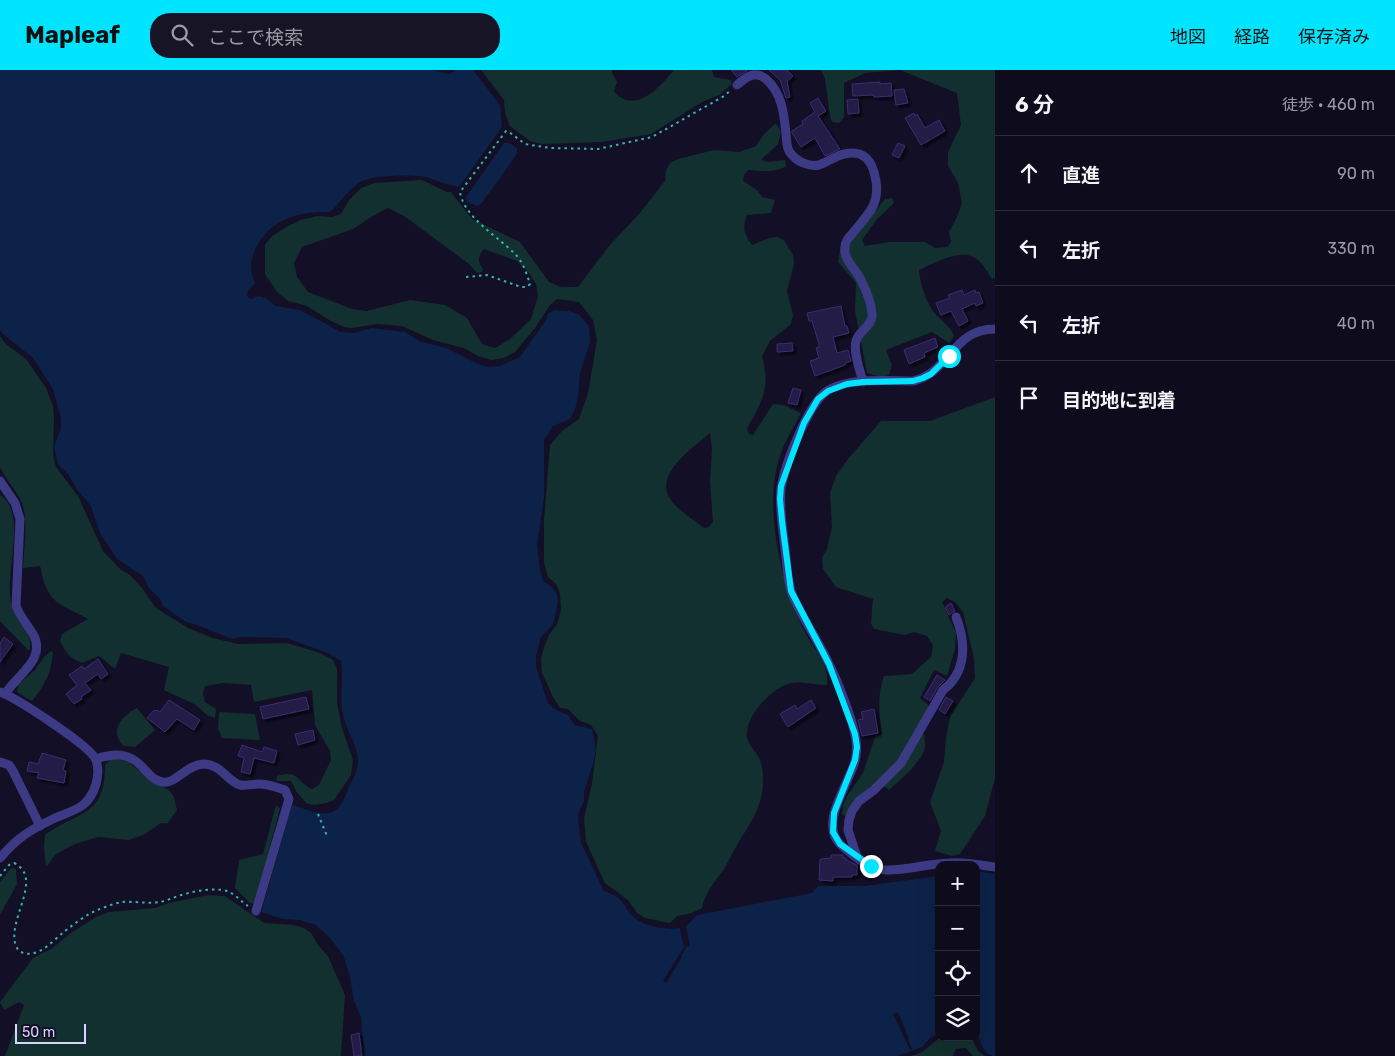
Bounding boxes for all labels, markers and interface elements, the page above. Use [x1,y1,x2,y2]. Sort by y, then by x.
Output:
search box [150,13,500,58]
text: Mapleaf [25,21,120,49]
icon: search [168,21,196,49]
text: ここで検索 [208,26,303,49]
text: 地図 [1170,26,1206,48]
text: 経路 [1234,26,1270,48]
text: 保存済み [1298,26,1370,48]
text: 6 分 [1015,92,1054,117]
text: 徒歩 · 460 m [1282,95,1375,114]
icon: ahead [1015,159,1043,187]
text: 直進 [1062,164,1100,187]
text: 90 m [1337,164,1375,183]
icon: left [1015,234,1043,262]
text: 左折 [1062,239,1100,262]
text: 330 m [1327,239,1375,258]
icon: left [1015,309,1043,337]
text: 左折 [1062,314,1100,337]
text: 40 m [1337,314,1375,333]
route start [938,345,961,368]
icon: arrive [1015,384,1043,412]
text: 目的地に到着 [1062,389,1176,412]
route end [860,855,883,878]
map controls [935,861,980,1041]
button: + [935,861,980,906]
button: − [935,906,980,951]
button: locate [935,951,980,996]
button: layers [935,996,980,1041]
scale bar [15,1021,86,1044]
text: 50 m [22,1024,55,1041]

